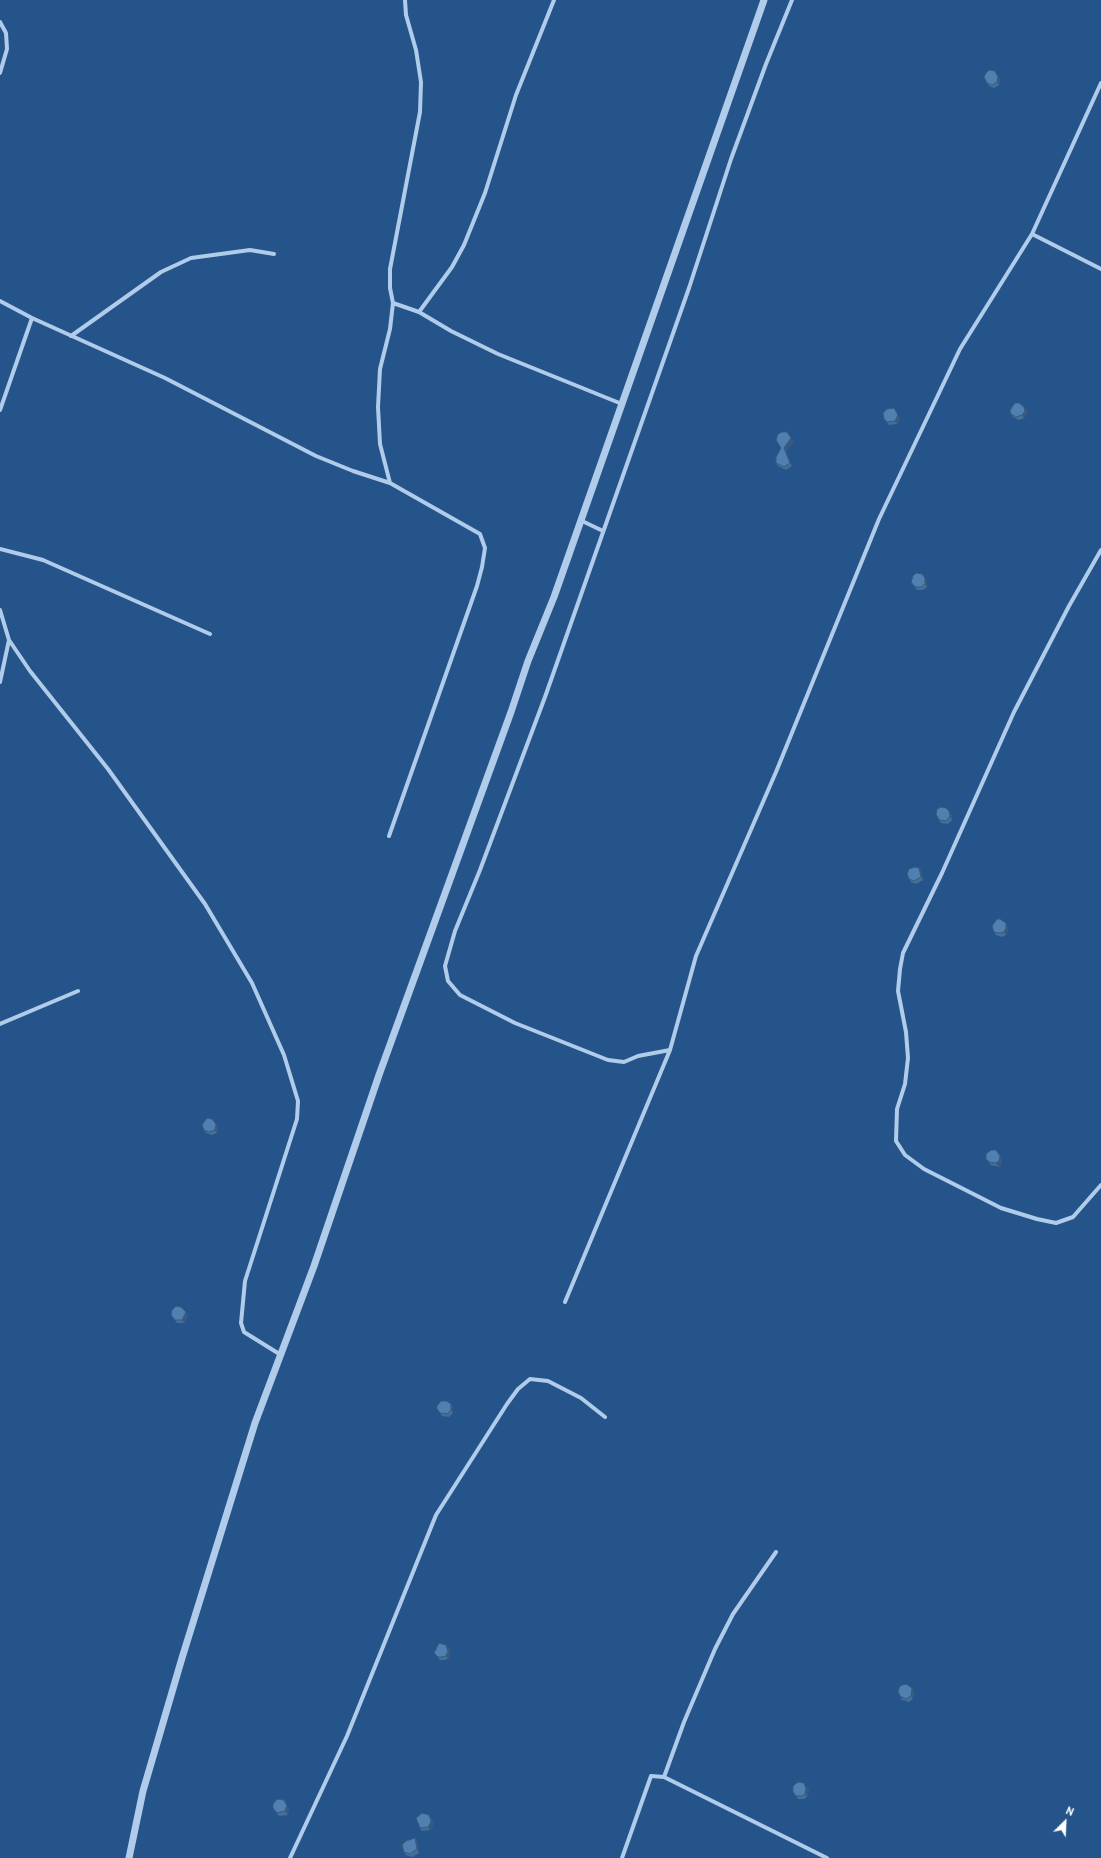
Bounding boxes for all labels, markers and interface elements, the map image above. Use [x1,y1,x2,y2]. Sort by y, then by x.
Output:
north arrow [1045,1802,1085,1842]
text: N [1064,1803,1076,1819]

